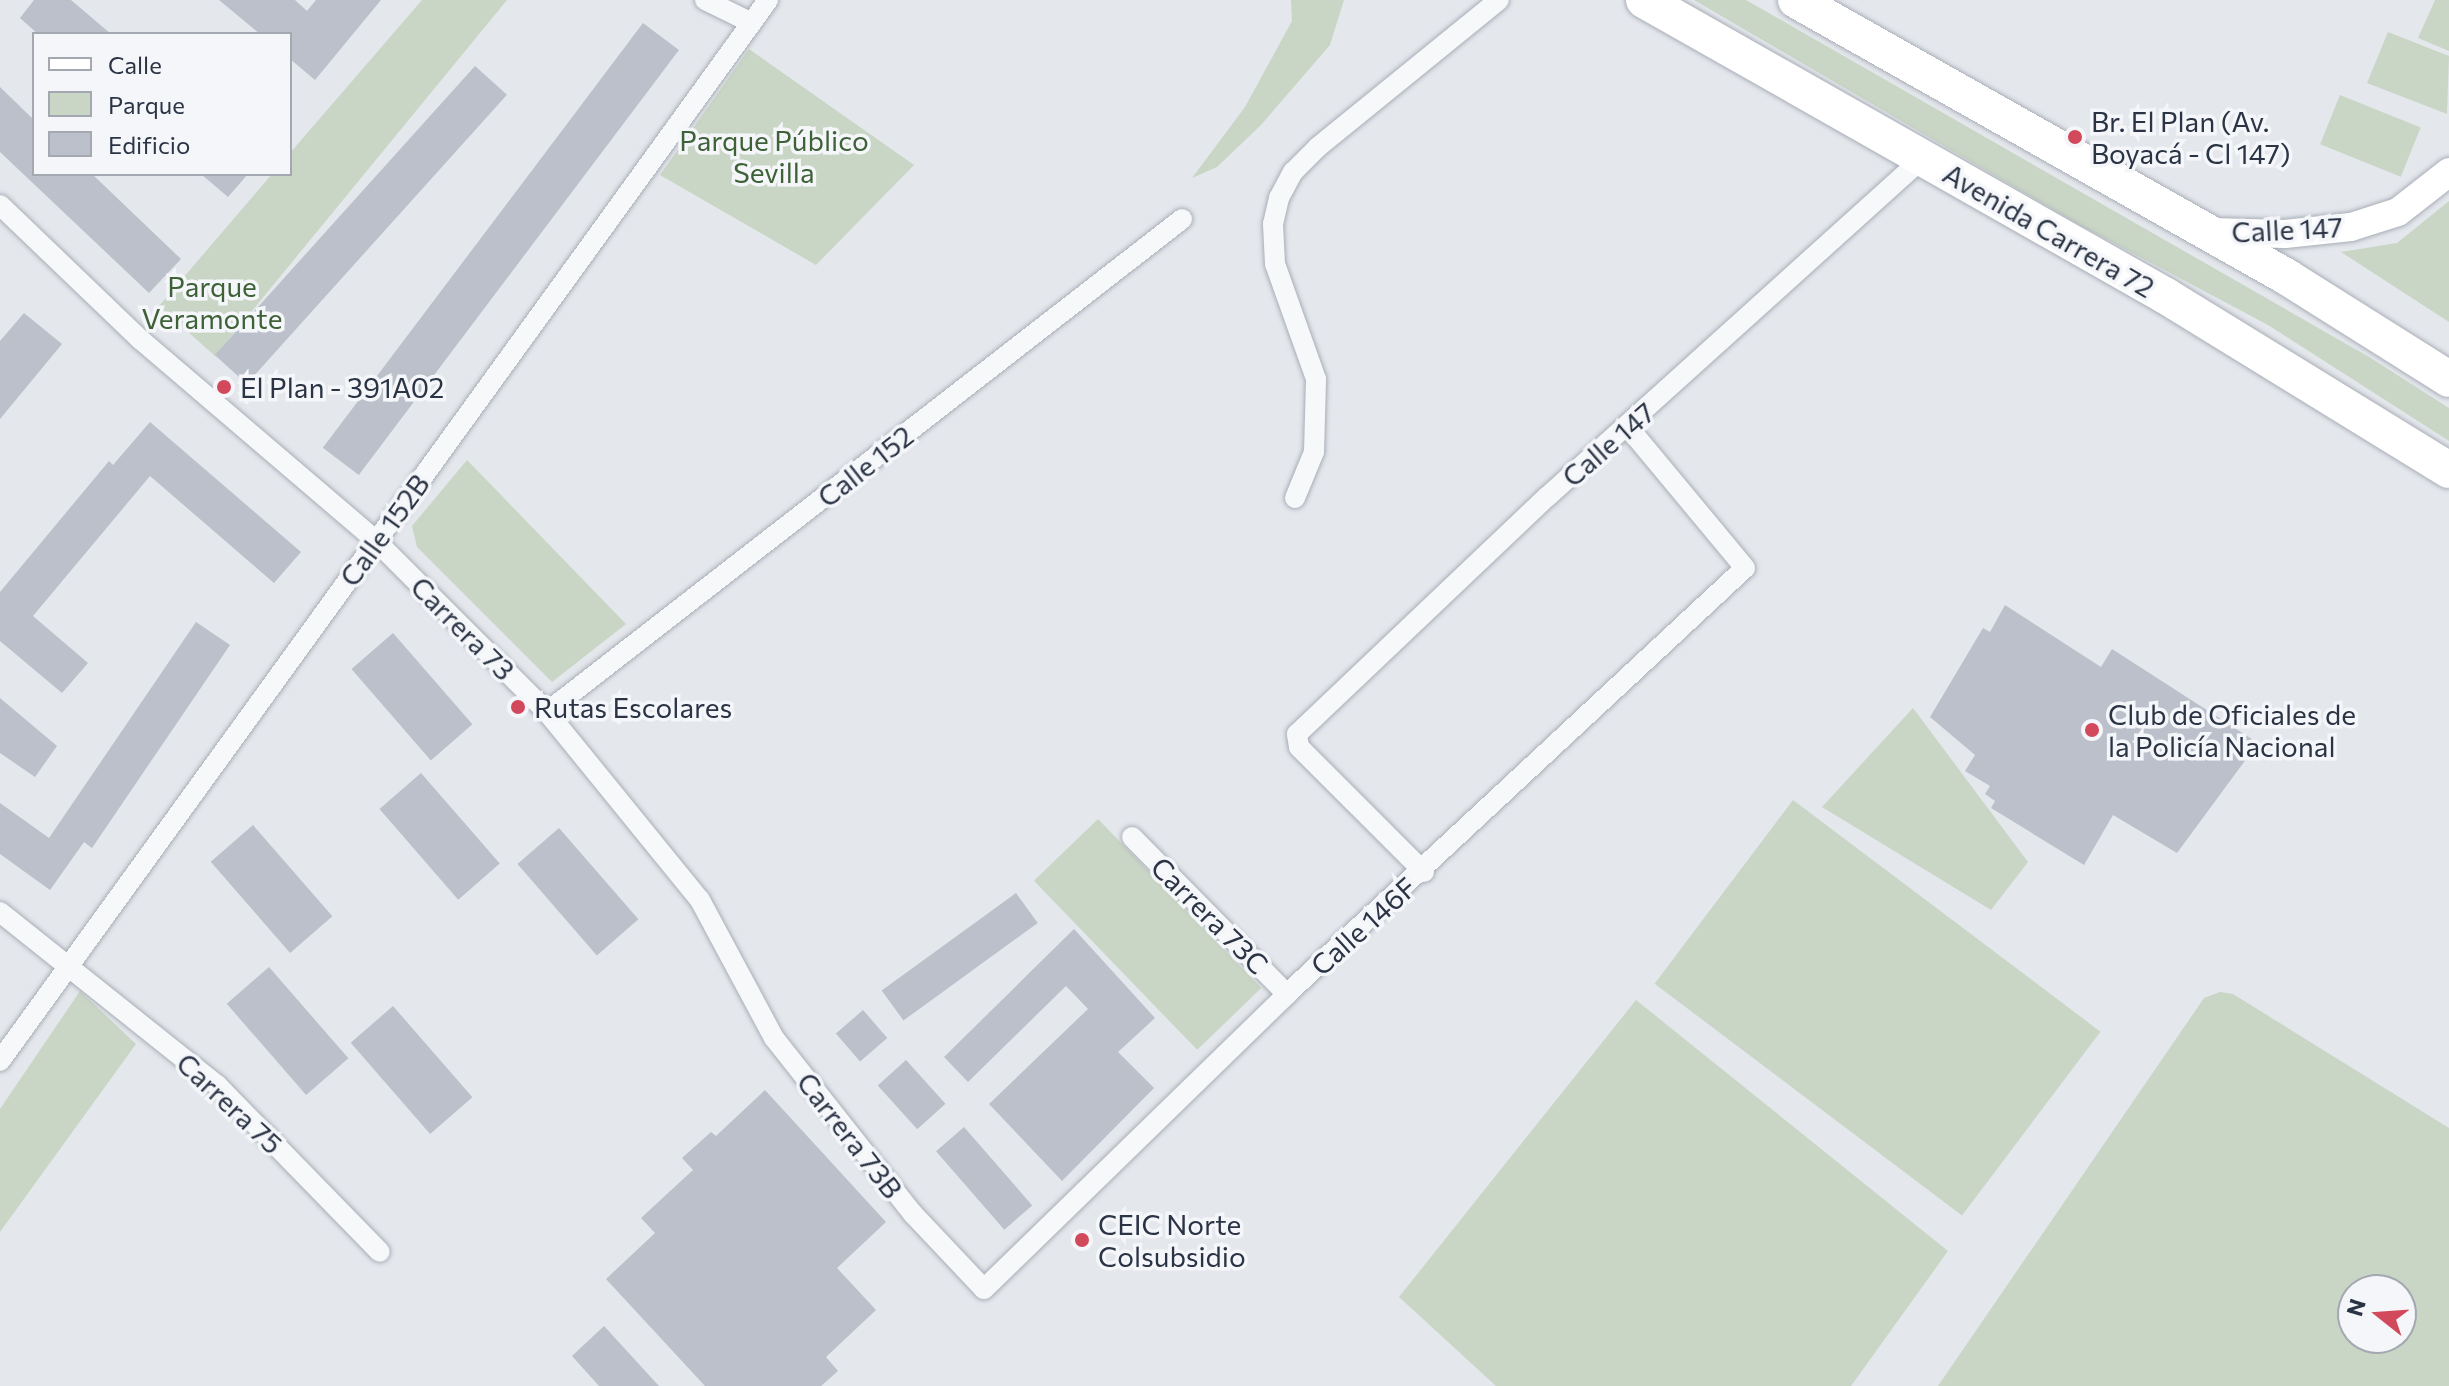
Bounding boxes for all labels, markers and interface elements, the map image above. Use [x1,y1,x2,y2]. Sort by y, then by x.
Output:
legend [32,32,292,176]
text: Calle [108,50,162,79]
text: Parque [108,90,185,119]
place label: Br. El Plan (Av. Boyacá - Cl 147) [2091,104,2290,170]
park label: Parque Público Sevilla [679,123,869,189]
marker: Br. El Plan (Av. Boyacá - Cl 147) [2066,128,2084,146]
text: Edificio [108,130,190,159]
street label: Avenida Carrera 72 [1938,156,2160,304]
street label: Calle 147 [2231,209,2343,249]
park label: Parque Veramonte [142,269,282,335]
place label: El Plan - 391A02 [240,370,444,404]
marker: El Plan - 391A02 [215,378,233,396]
street label: Calle 147 [1555,395,1661,493]
street label: Calle 152 [811,418,919,514]
street label: Calle 152B [332,468,436,592]
street label: Carrera 73 [404,569,522,687]
place label: Rutas Escolares [534,690,732,724]
place label: Club de Oficiales de la Policía Nacional [2108,697,2356,763]
marker: Rutas Escolares [509,698,527,716]
marker: Club de Oficiales de la Policía Nacional [2083,721,2101,739]
street label: Carrera 73C [1145,850,1275,980]
street label: Calle 146F [1303,870,1423,982]
street label: Carrera 75 [170,1046,290,1160]
street label: Carrera 73B [791,1065,909,1205]
place label: CEIC Norte Colsubsidio [1098,1207,1246,1273]
marker: CEIC Norte Colsubsidio [1073,1231,1091,1249]
north arrow [2337,1274,2417,1354]
text: N [2340,1296,2371,1319]

